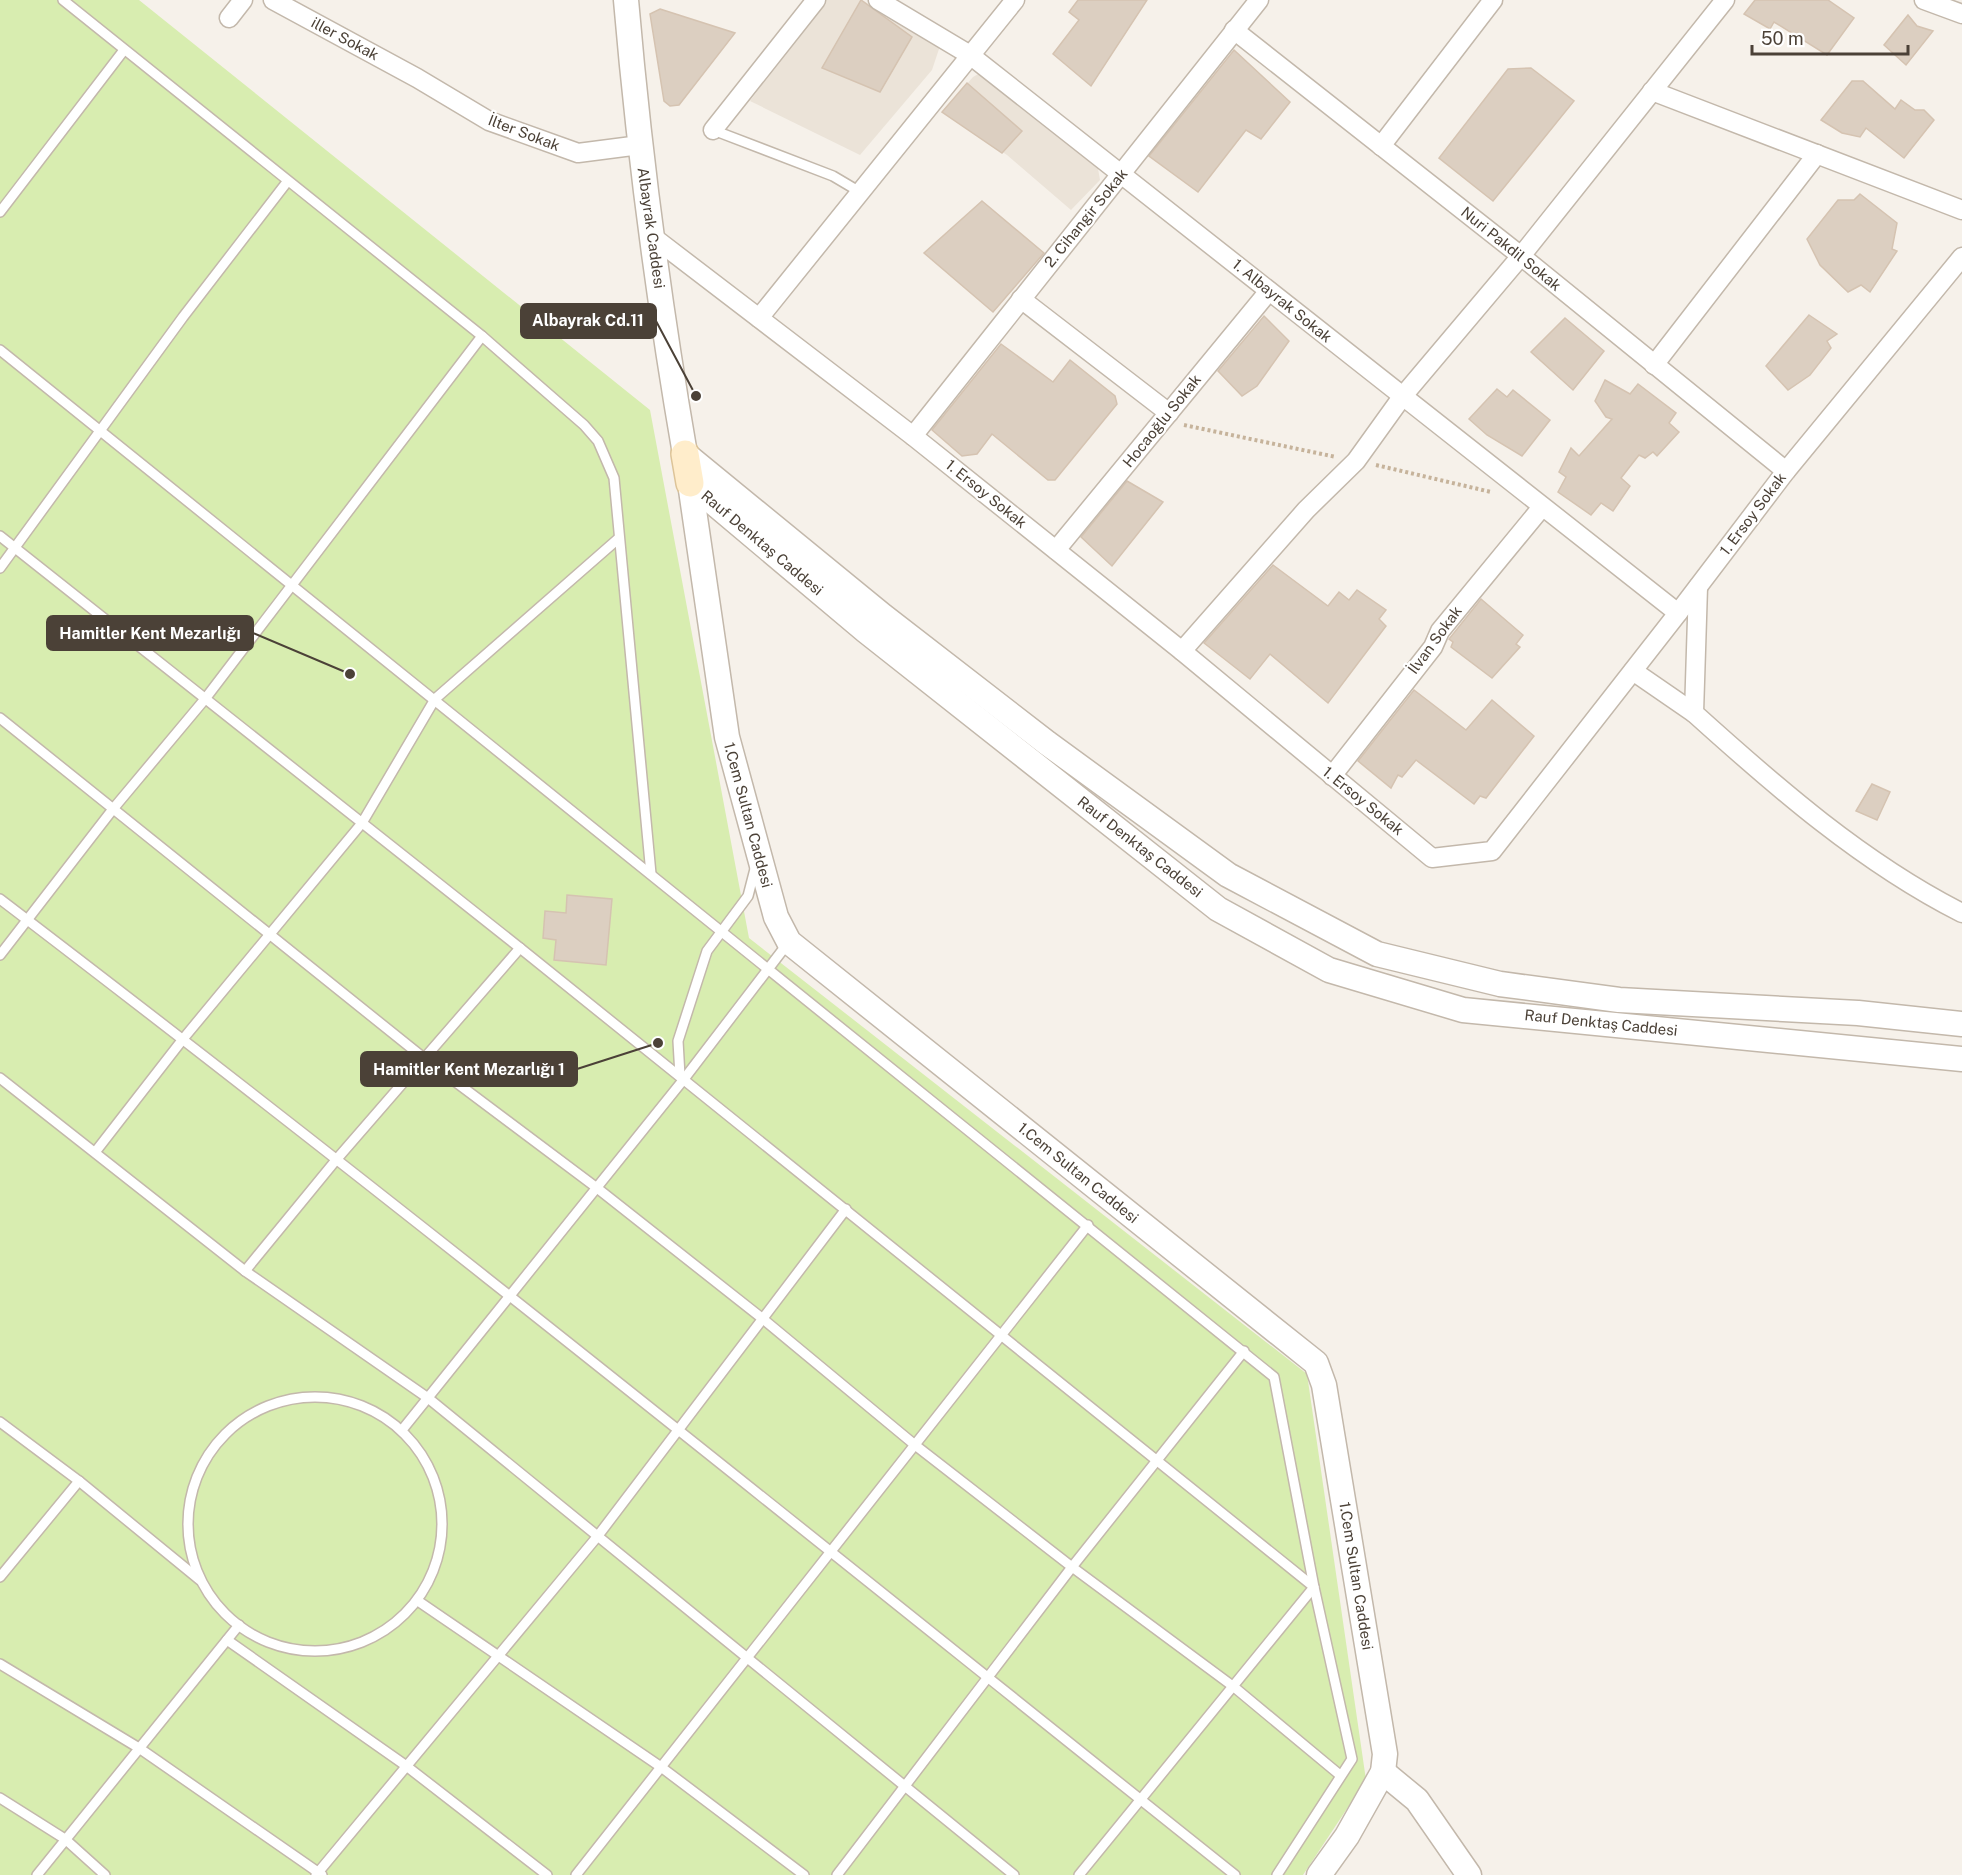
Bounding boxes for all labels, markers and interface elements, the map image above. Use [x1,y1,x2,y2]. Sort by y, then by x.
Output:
street label: iller Sokak [309,14,382,63]
scale bar [1752,18,1908,56]
text: 50 m [1761,28,1804,49]
street label: İlter Sokak [486,110,563,154]
street label: 2. Cihangir Sokak [1041,165,1131,270]
street label: Albayrak Caddesi [635,166,668,290]
street label: Nuri Pakdil Sokak [1458,203,1565,294]
street label: 1. Albayrak Sokak [1229,255,1335,346]
callout: Albayrak Cd.11 [521,304,656,338]
text: Albayrak Cd.11 [532,311,644,330]
street label: Hocaoğlu Sokak [1119,371,1204,470]
street label: 1. Ersoy Sokak [942,456,1030,531]
street label: 1. Ersoy Sokak [1716,469,1789,558]
street label: Rauf Denktaş Caddesi [698,487,827,599]
street label: İlvan Sokak [1403,602,1465,677]
callout: Hamitler Kent Mezarlığı [47,616,253,650]
text: Hamitler Kent Mezarlığı [59,624,241,643]
street label: 1.Cem Sultan Caddesi [721,740,776,889]
street label: 1. Ersoy Sokak [1319,763,1407,838]
street label: Rauf Denktaş Caddesi [1075,793,1206,901]
street label: Rauf Denktaş Caddesi [1524,1006,1678,1039]
callout: Hamitler Kent Mezarlığı 1 [361,1052,577,1086]
text: Hamitler Kent Mezarlığı 1 [373,1060,565,1079]
street label: 1.Cem Sultan Caddesi [1015,1119,1142,1226]
street label: 1.Cem Sultan Caddesi [1336,1501,1377,1651]

